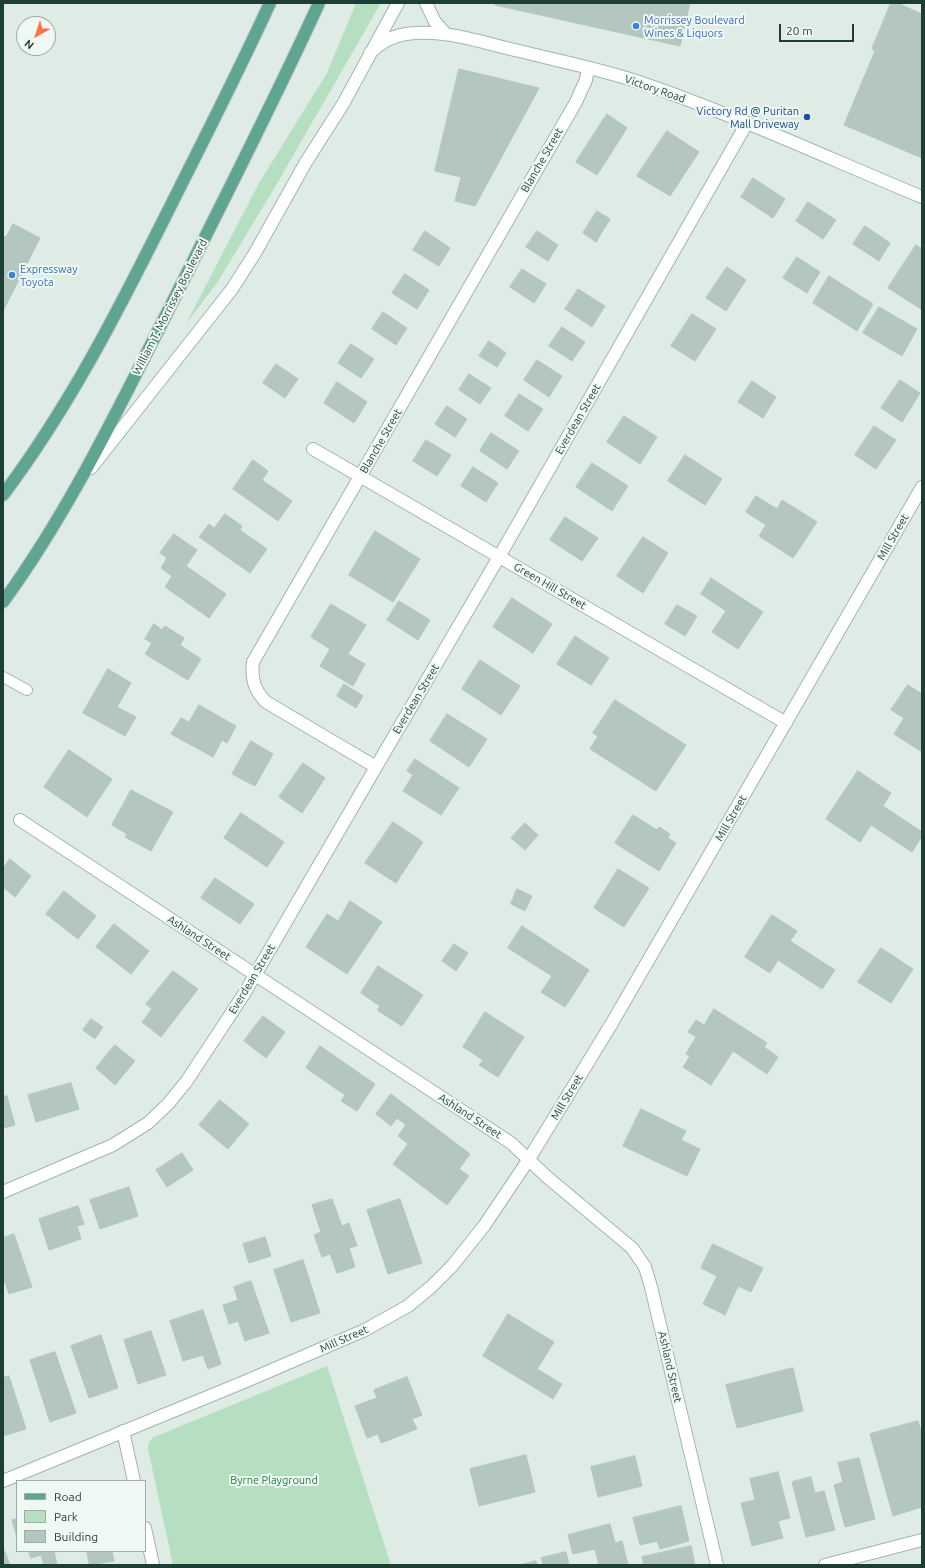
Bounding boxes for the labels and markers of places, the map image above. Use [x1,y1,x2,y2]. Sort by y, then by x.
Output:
place label: Morrissey Boulevard Wines & Liquors [644,13,745,39]
marker: Morrissey Boulevard Wines & Liquors [631,21,641,31]
place label: Victory Rd @ Puritan Mall Driveway [696,104,799,130]
marker: Victory Rd @ Puritan Mall Driveway [802,112,812,122]
place label: Expressway Toyota [20,262,78,288]
marker: Expressway Toyota [7,270,17,280]

